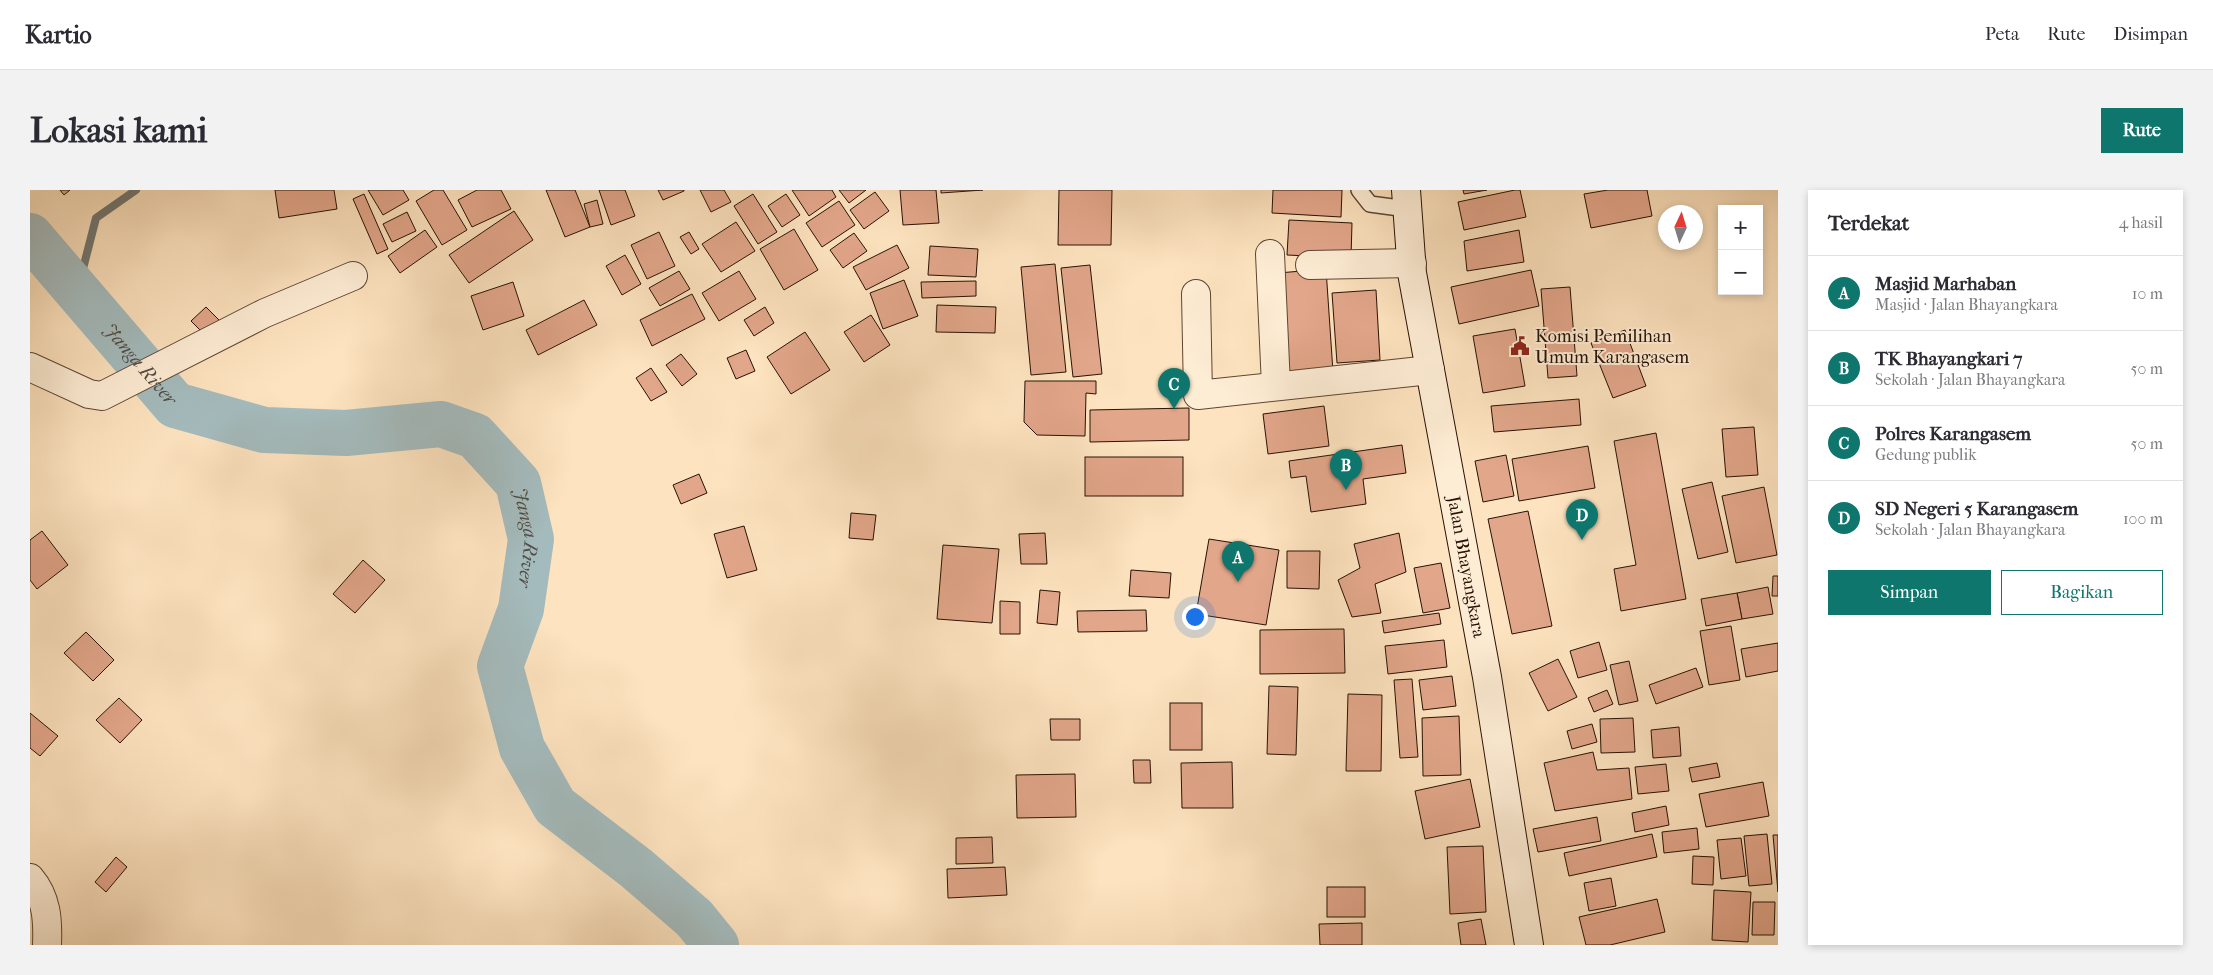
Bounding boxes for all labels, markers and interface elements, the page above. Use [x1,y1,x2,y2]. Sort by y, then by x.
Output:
text: Kartio [25,21,92,49]
text: Peta [1985,24,2019,45]
text: Rute [2047,24,2085,45]
text: Disimpan [2113,24,2188,45]
button: Rute [2101,108,2183,153]
text: Lokasi kami [30,110,207,151]
north arrow [1658,205,1703,250]
map controls [1718,205,1763,295]
button: + [1718,205,1763,250]
text: Terdekat [1828,211,1909,235]
text: 4 hasil [2119,213,2163,232]
button: − [1718,250,1763,295]
text: Masjid Marhaban [1875,273,2016,295]
text: A [1839,284,1849,303]
text: 10 m [2132,284,2163,303]
text: Masjid · Jalan Bhayangkara [1875,295,2058,314]
water label: Janga River [99,319,182,411]
place label: Komisi Pemilihan Umum Karangasem [1535,326,1689,368]
public building icon: Komisi Pemilihan Umum Karangasem [1509,335,1531,357]
text: TK Bhayangkari 7 [1875,348,2023,370]
text: B [1839,359,1849,378]
text: 50 m [2131,359,2163,378]
pin: C [1158,368,1190,409]
text: Sekolah · Jalan Bhayangkara [1875,370,2066,389]
text: Polres Karangasem [1875,423,2031,445]
text: C [1839,434,1849,453]
text: 50 m [2131,434,2163,453]
text: Gedung publik [1875,445,1976,464]
pin: B [1330,449,1362,490]
water label: Janga River [509,486,542,590]
street label: Jalan Bhayangkara [1443,492,1490,640]
text: SD Negeri 5 Karangasem [1875,498,2078,520]
pin: D [1566,499,1598,540]
text: D [1838,509,1850,528]
text: 100 m [2123,509,2163,528]
text: Sekolah · Jalan Bhayangkara [1875,520,2066,539]
pin: A [1222,541,1254,582]
button: Simpan [1828,570,1991,615]
button: Bagikan [2001,570,2163,615]
your location [1182,604,1208,630]

